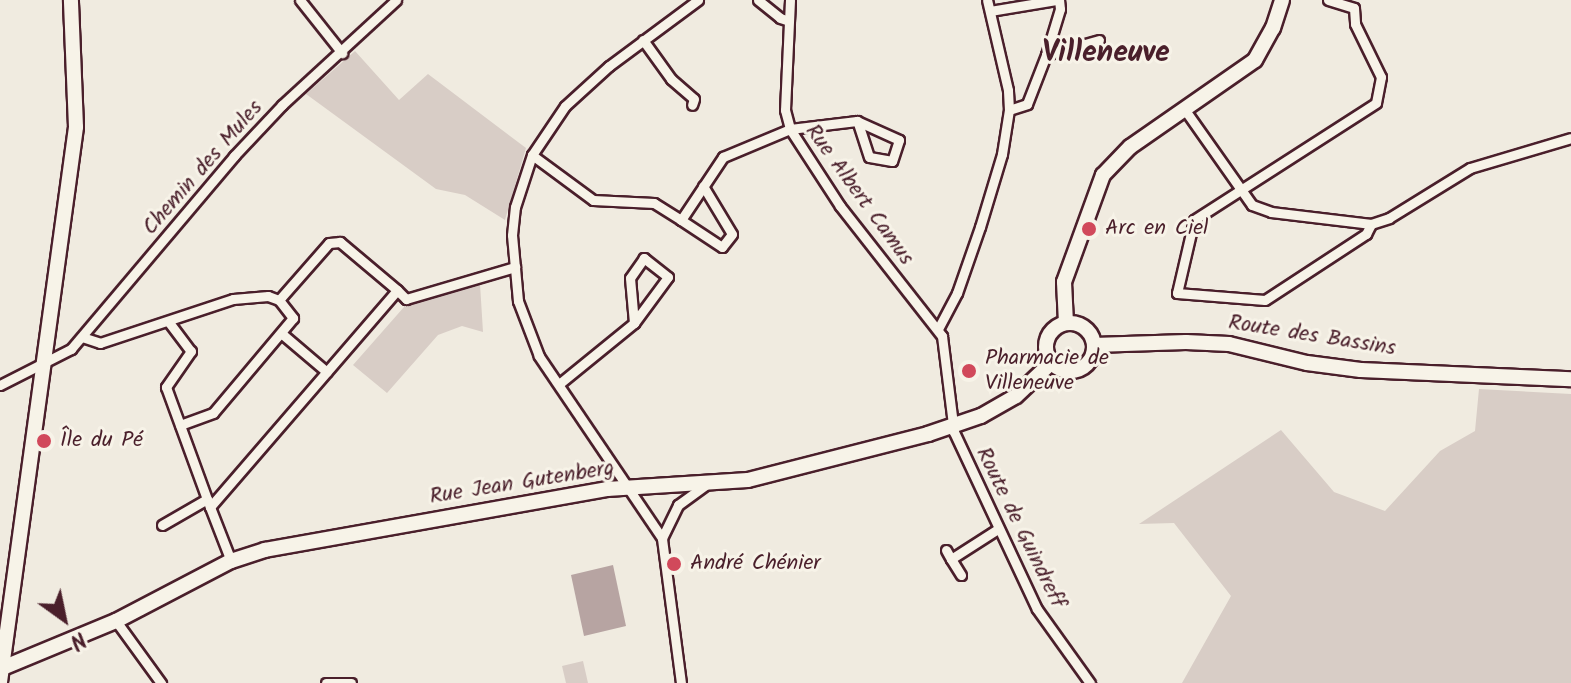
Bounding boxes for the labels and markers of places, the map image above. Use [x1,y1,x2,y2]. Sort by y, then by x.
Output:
place label: Arc en Ciel [1105,216,1208,242]
marker: Arc en Ciel [1080,220,1098,238]
place label: Pharmacie de Villeneuve [985,345,1109,396]
marker: Pharmacie de Villeneuve [960,362,978,380]
place label: Île du Pé [60,428,143,454]
marker: Île du Pé [35,432,53,450]
place label: André Chénier [690,551,821,577]
marker: André Chénier [665,555,683,573]

